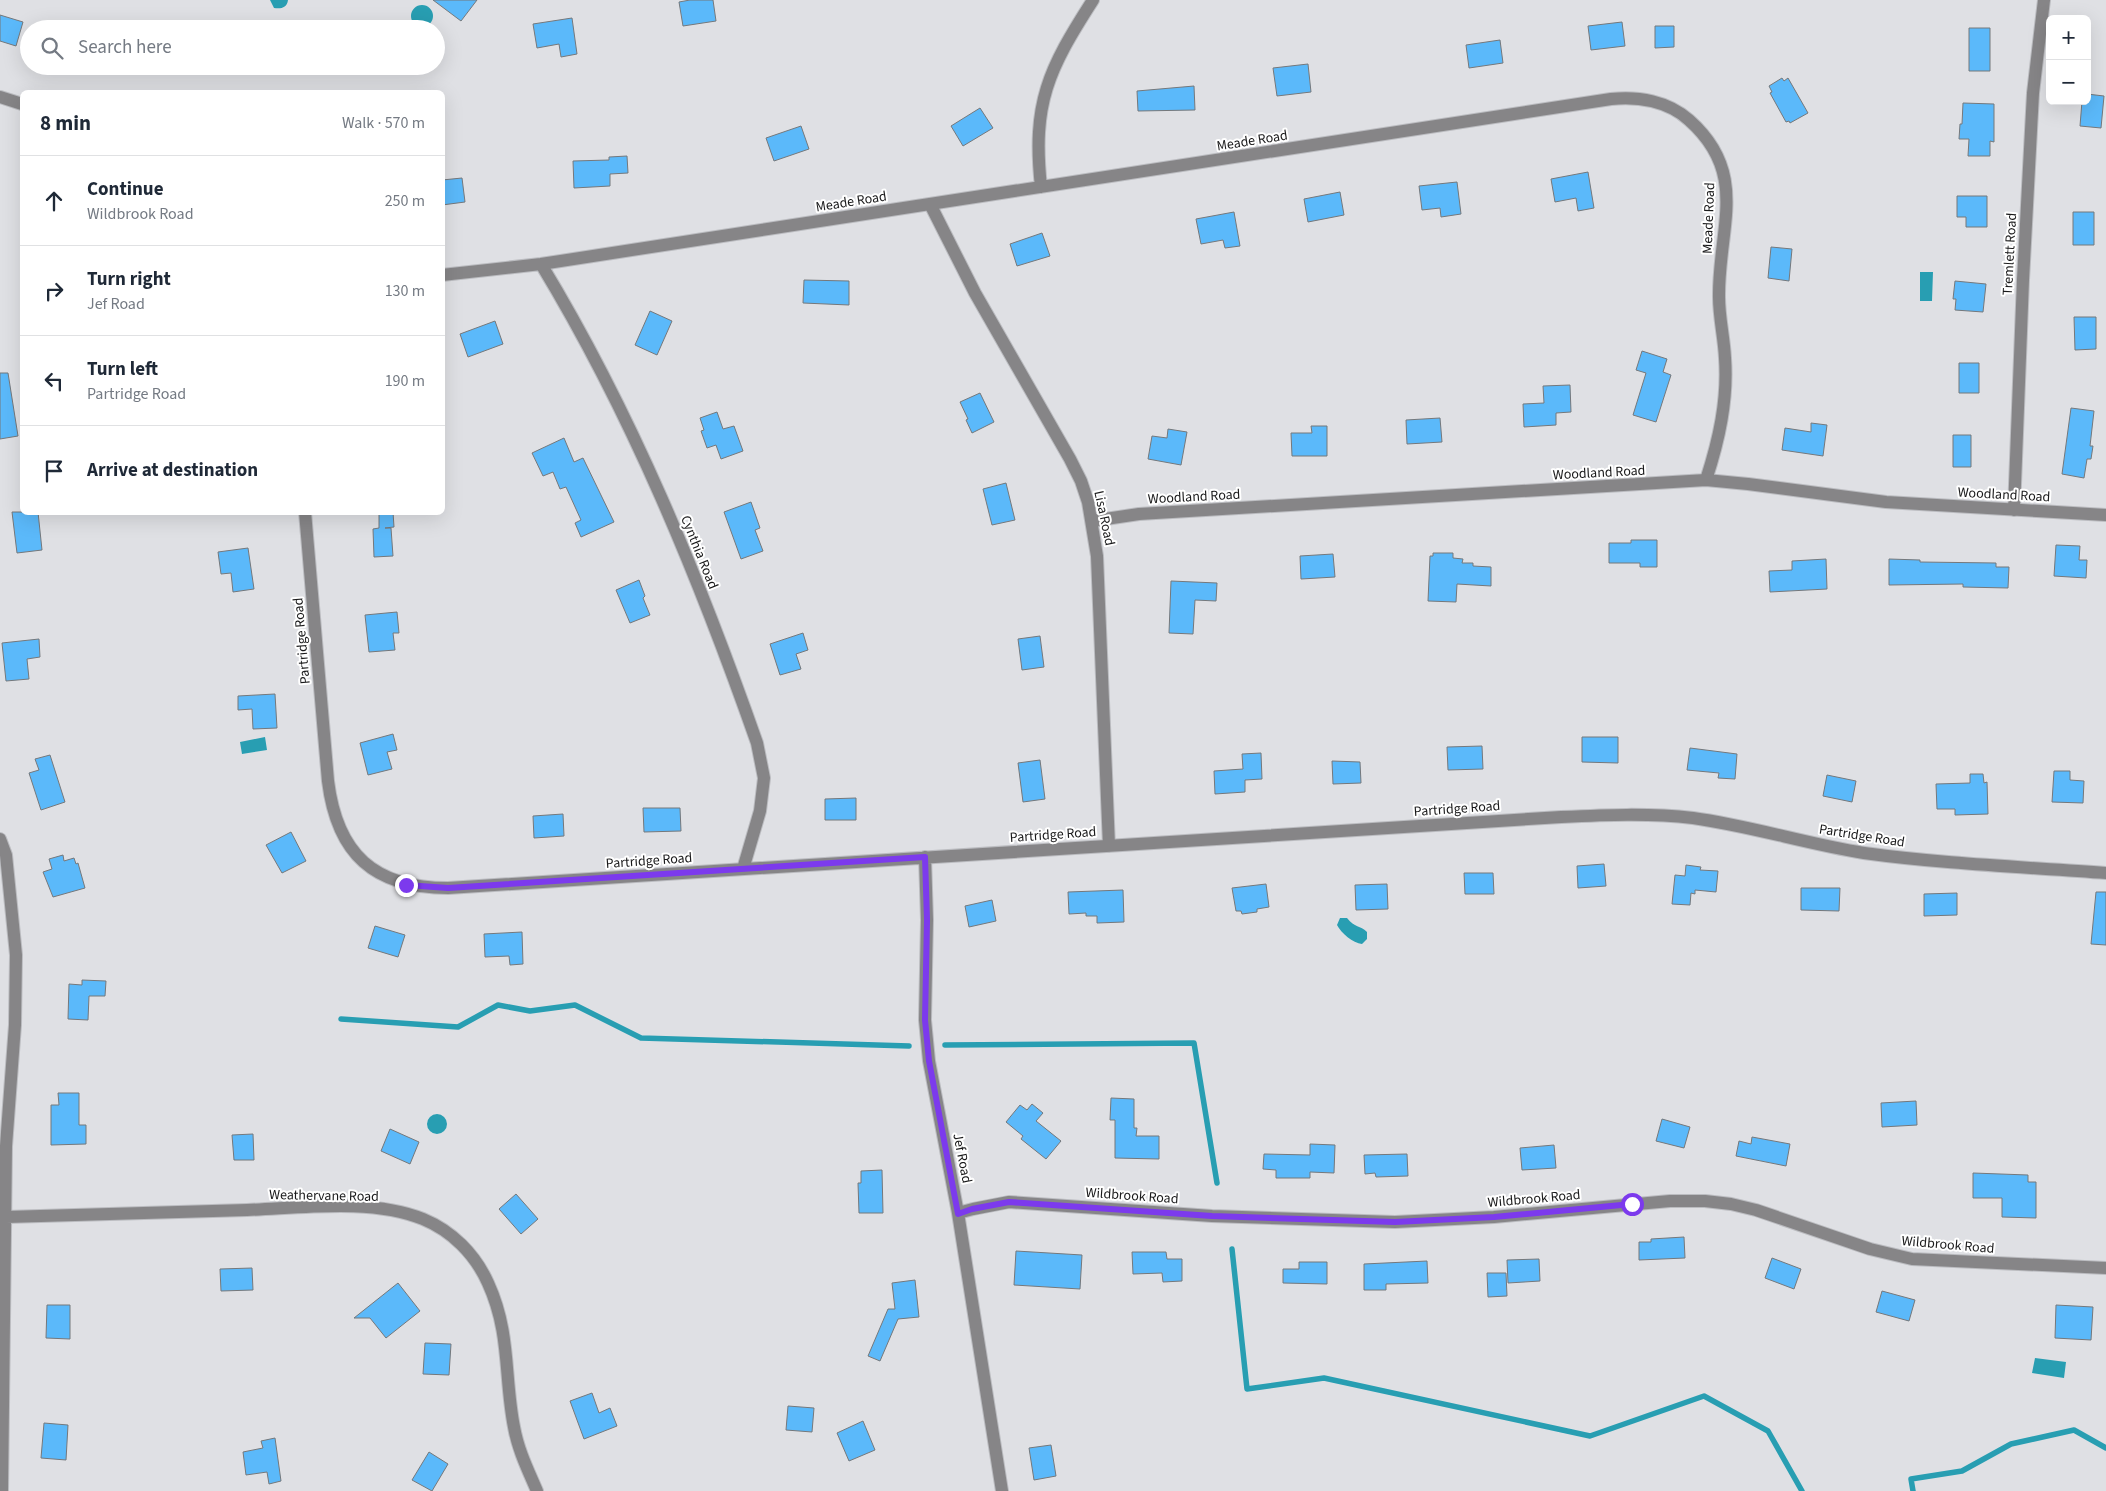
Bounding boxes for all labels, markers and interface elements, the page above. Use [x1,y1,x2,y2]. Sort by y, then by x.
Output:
map controls [2046,15,2091,105]
button: + [2046,15,2091,60]
search box [20,20,445,75]
icon: search [38,34,66,62]
text: Search here [78,34,172,61]
button: − [2046,60,2091,105]
text: 8 min [40,108,91,138]
text: Walk · 570 m [342,112,425,134]
street label: Meade Road [1215,126,1289,156]
text: Continue [87,176,164,203]
street label: Meade Road [1698,182,1720,254]
icon: ahead [40,187,68,215]
street label: Meade Road [814,187,888,217]
text: 250 m [385,190,425,212]
text: Wildbrook Road [87,203,194,225]
street label: Tremlett Road [1998,212,2022,296]
text: Turn right [87,266,171,293]
icon: right [40,277,68,305]
text: 130 m [385,280,425,302]
text: Jef Road [87,293,145,315]
text: Turn left [87,356,158,383]
icon: left [40,367,68,395]
text: 190 m [385,370,425,392]
text: Partridge Road [87,383,186,405]
icon: arrive [40,457,68,485]
text: Arrive at destination [87,457,258,484]
street label: Woodland Road [1552,461,1646,485]
street label: Woodland Road [1957,483,2051,507]
street label: Woodland Road [1147,485,1241,509]
street label: Lisa Road [1088,489,1120,548]
street label: Cynthia Road [675,513,723,592]
street label: Partridge Road [288,597,316,685]
street label: Partridge Road [1413,796,1501,822]
street label: Partridge Road [1817,819,1906,853]
street label: Partridge Road [1009,822,1097,848]
street label: Partridge Road [605,848,693,874]
route end [395,874,418,897]
street label: Jef Road [947,1131,977,1185]
street label: Wildbrook Road [1085,1183,1179,1209]
street label: Weathervane Road [269,1185,379,1207]
street label: Wildbrook Road [1487,1185,1581,1213]
route start [1621,1193,1644,1216]
street label: Wildbrook Road [1901,1231,1995,1259]

